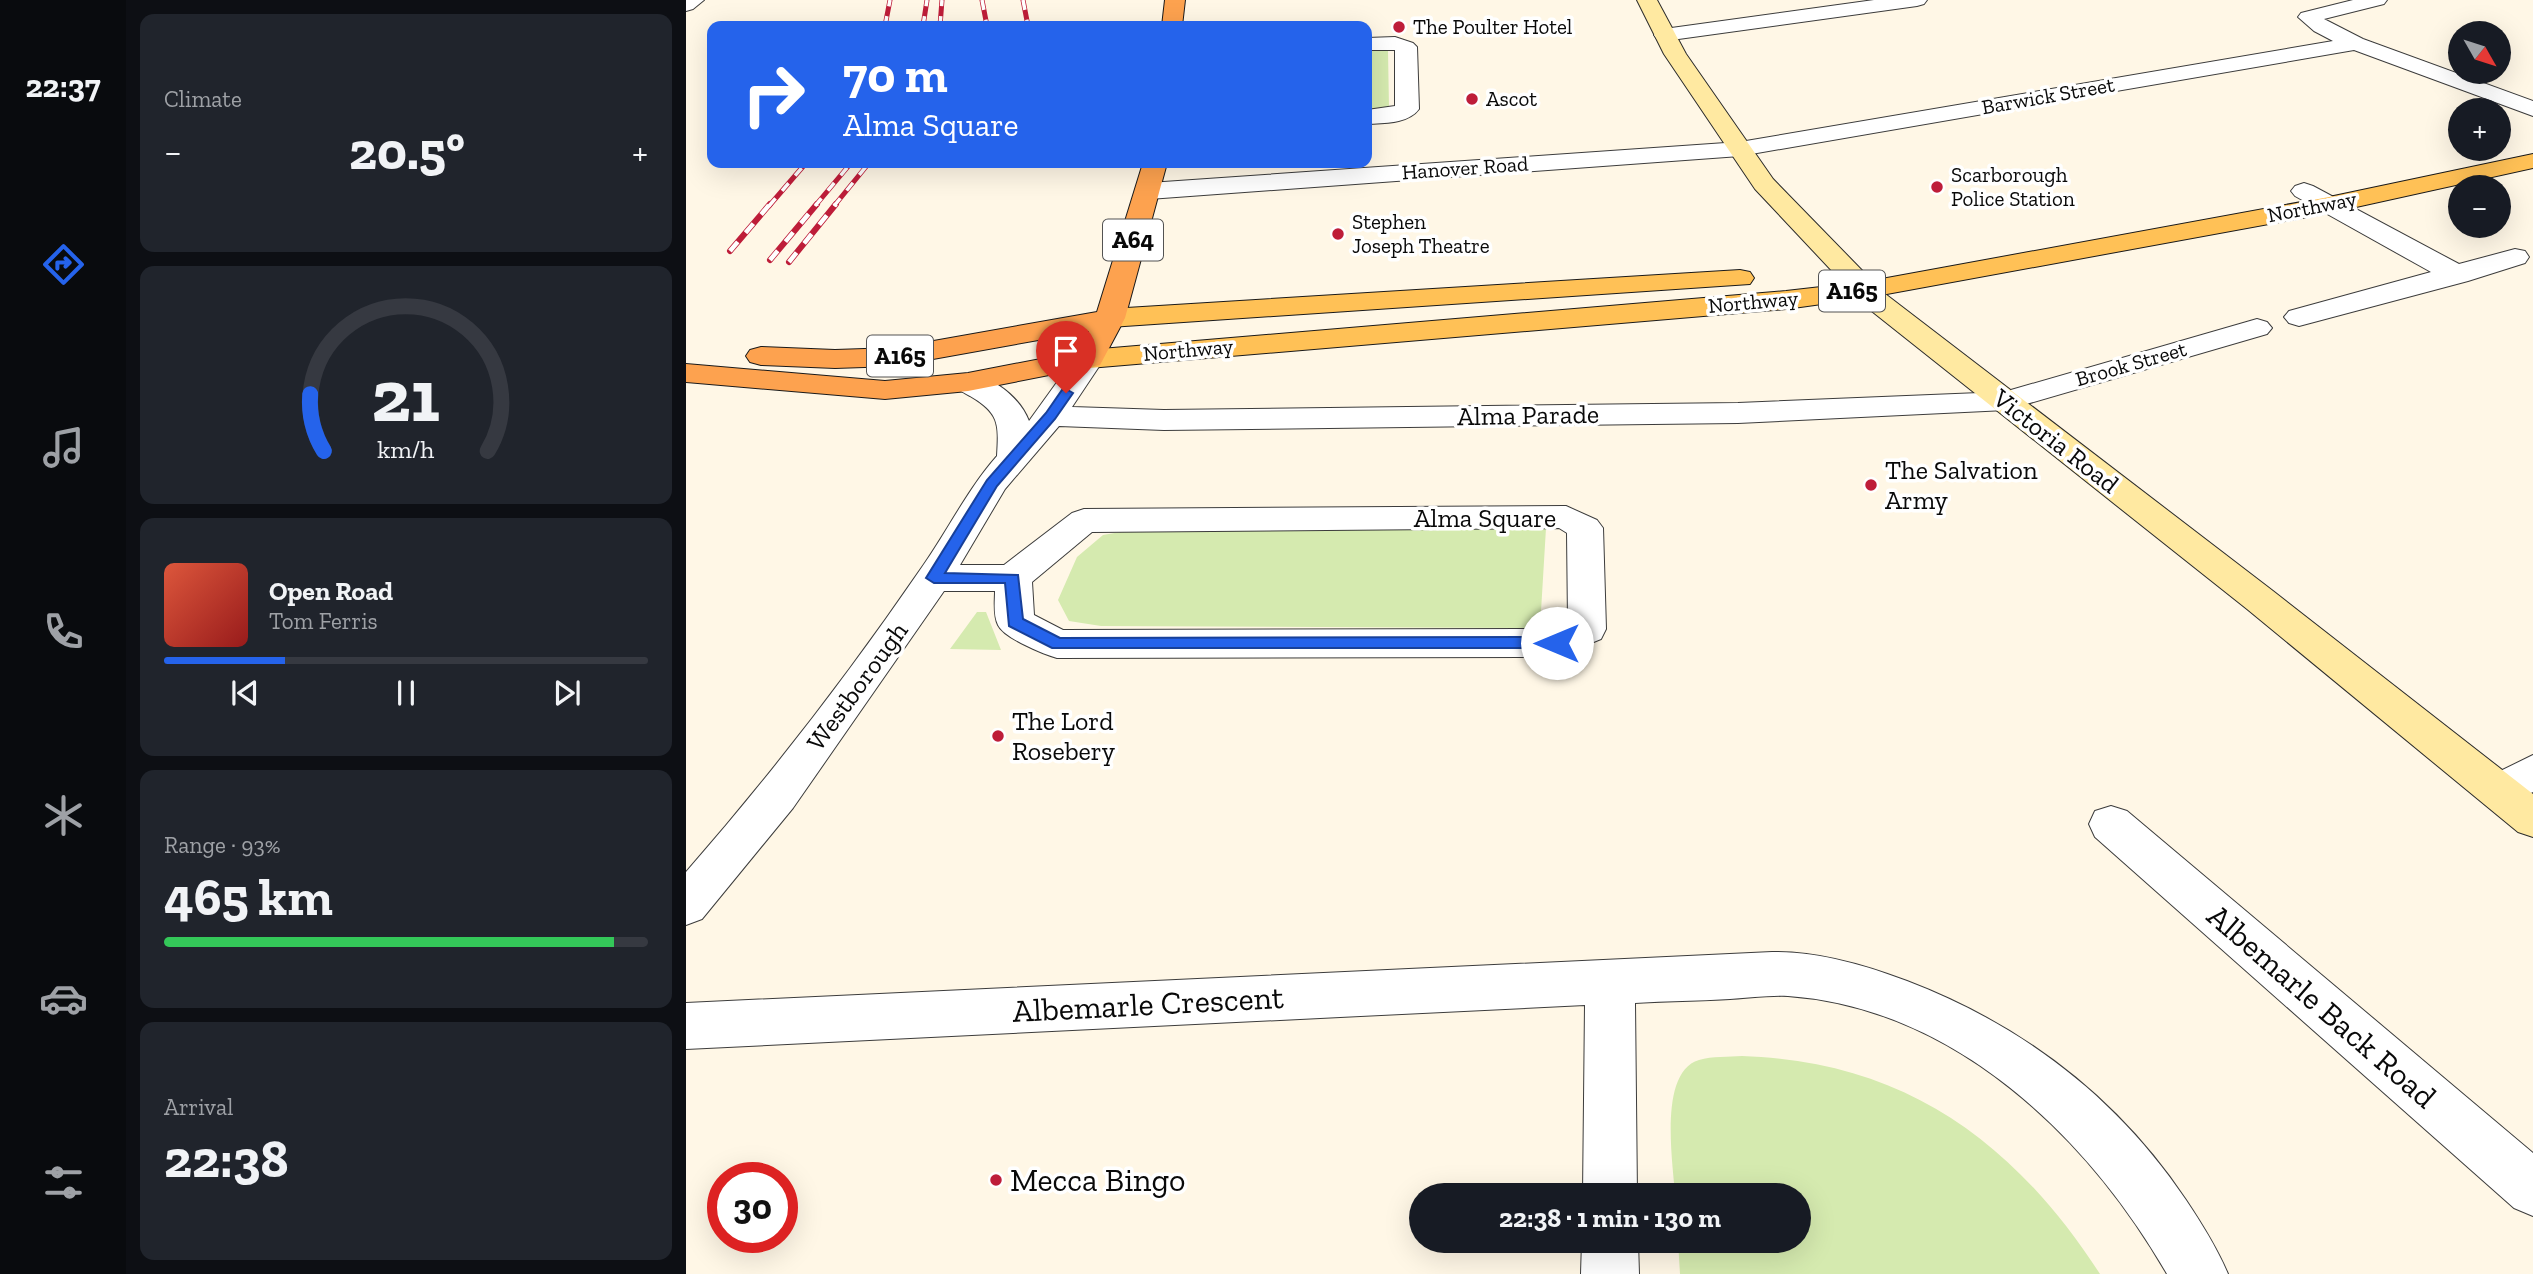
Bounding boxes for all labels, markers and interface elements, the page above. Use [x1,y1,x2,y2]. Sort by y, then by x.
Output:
place label: The Poulter Hotel [1413,14,1573,39]
marker: The Poulter Hotel [1391,19,1407,35]
north arrow [2448,21,2511,84]
map controls [2448,21,2511,238]
text: 70 m [843,46,948,105]
icon: right [728,49,819,140]
text: 22:37 [25,67,101,105]
street label: Barwick Street [1980,71,2116,119]
text: Climate [164,85,242,113]
place label: Ascot [1486,86,1537,111]
marker: Ascot [1464,91,1480,107]
button: + [2448,98,2511,161]
text: Alma Square [843,106,1019,144]
text: 20.5° [349,120,465,182]
text: − [164,129,182,175]
text: + [632,129,648,175]
street label: Hanover Road [1401,151,1530,184]
place label: Scarborough Police Station [1951,162,2075,211]
button: − [2448,175,2511,238]
marker: Scarborough Police Station [1929,179,1945,195]
street label: Northway [2265,186,2359,227]
place label: Stephen Joseph Theatre [1352,209,1490,258]
road number: A64 [1103,220,1163,260]
marker: Stephen Joseph Theatre [1330,226,1346,242]
icon: directions [39,240,88,289]
road number: A165 [1819,270,1885,312]
street label: Northway [1707,285,1799,318]
pin [1036,321,1096,393]
icon: arrive [1047,332,1085,370]
street label: Northway [1142,333,1234,366]
road number: A165 [867,335,933,376]
street label: Brook Street [2073,336,2189,391]
text: 21 [372,352,440,440]
street label: Victoria Road [1986,381,2125,500]
street label: Alma Parade [1457,398,1599,432]
icon: music [39,423,88,472]
text: km/h [377,434,435,464]
place label: The Salvation Army [1885,454,2038,516]
marker: The Salvation Army [1863,477,1879,493]
street label: Alma Square [1414,502,1556,534]
text: Open Road [269,575,393,607]
position arrow [1520,606,1594,680]
icon: phone [39,607,88,656]
text: Tom Ferris [269,607,378,635]
street label: Westborough [800,615,915,757]
icon: previous [226,674,264,712]
icon: pause [387,674,425,712]
icon: next [548,674,586,712]
place label: The Lord Rosebery [1012,705,1116,767]
marker: The Lord Rosebery [990,728,1006,744]
icon: climate [39,791,88,840]
text: Range · 93% [164,831,281,859]
text: 465 km [164,866,333,928]
street label: Albemarle Back Road [2200,896,2445,1116]
icon: car [39,974,88,1023]
street label: Albemarle Crescent [1011,978,1285,1030]
text: Arrival [164,1093,233,1121]
text: 22:38 [164,1128,289,1190]
icon: filters [39,1158,88,1207]
place label: Mecca Bingo [1010,1161,1185,1199]
speed limit sign: 30 [707,1162,798,1253]
marker: Mecca Bingo [988,1172,1004,1188]
text: 22:38 · 1 min · 130 m [1499,1202,1721,1234]

